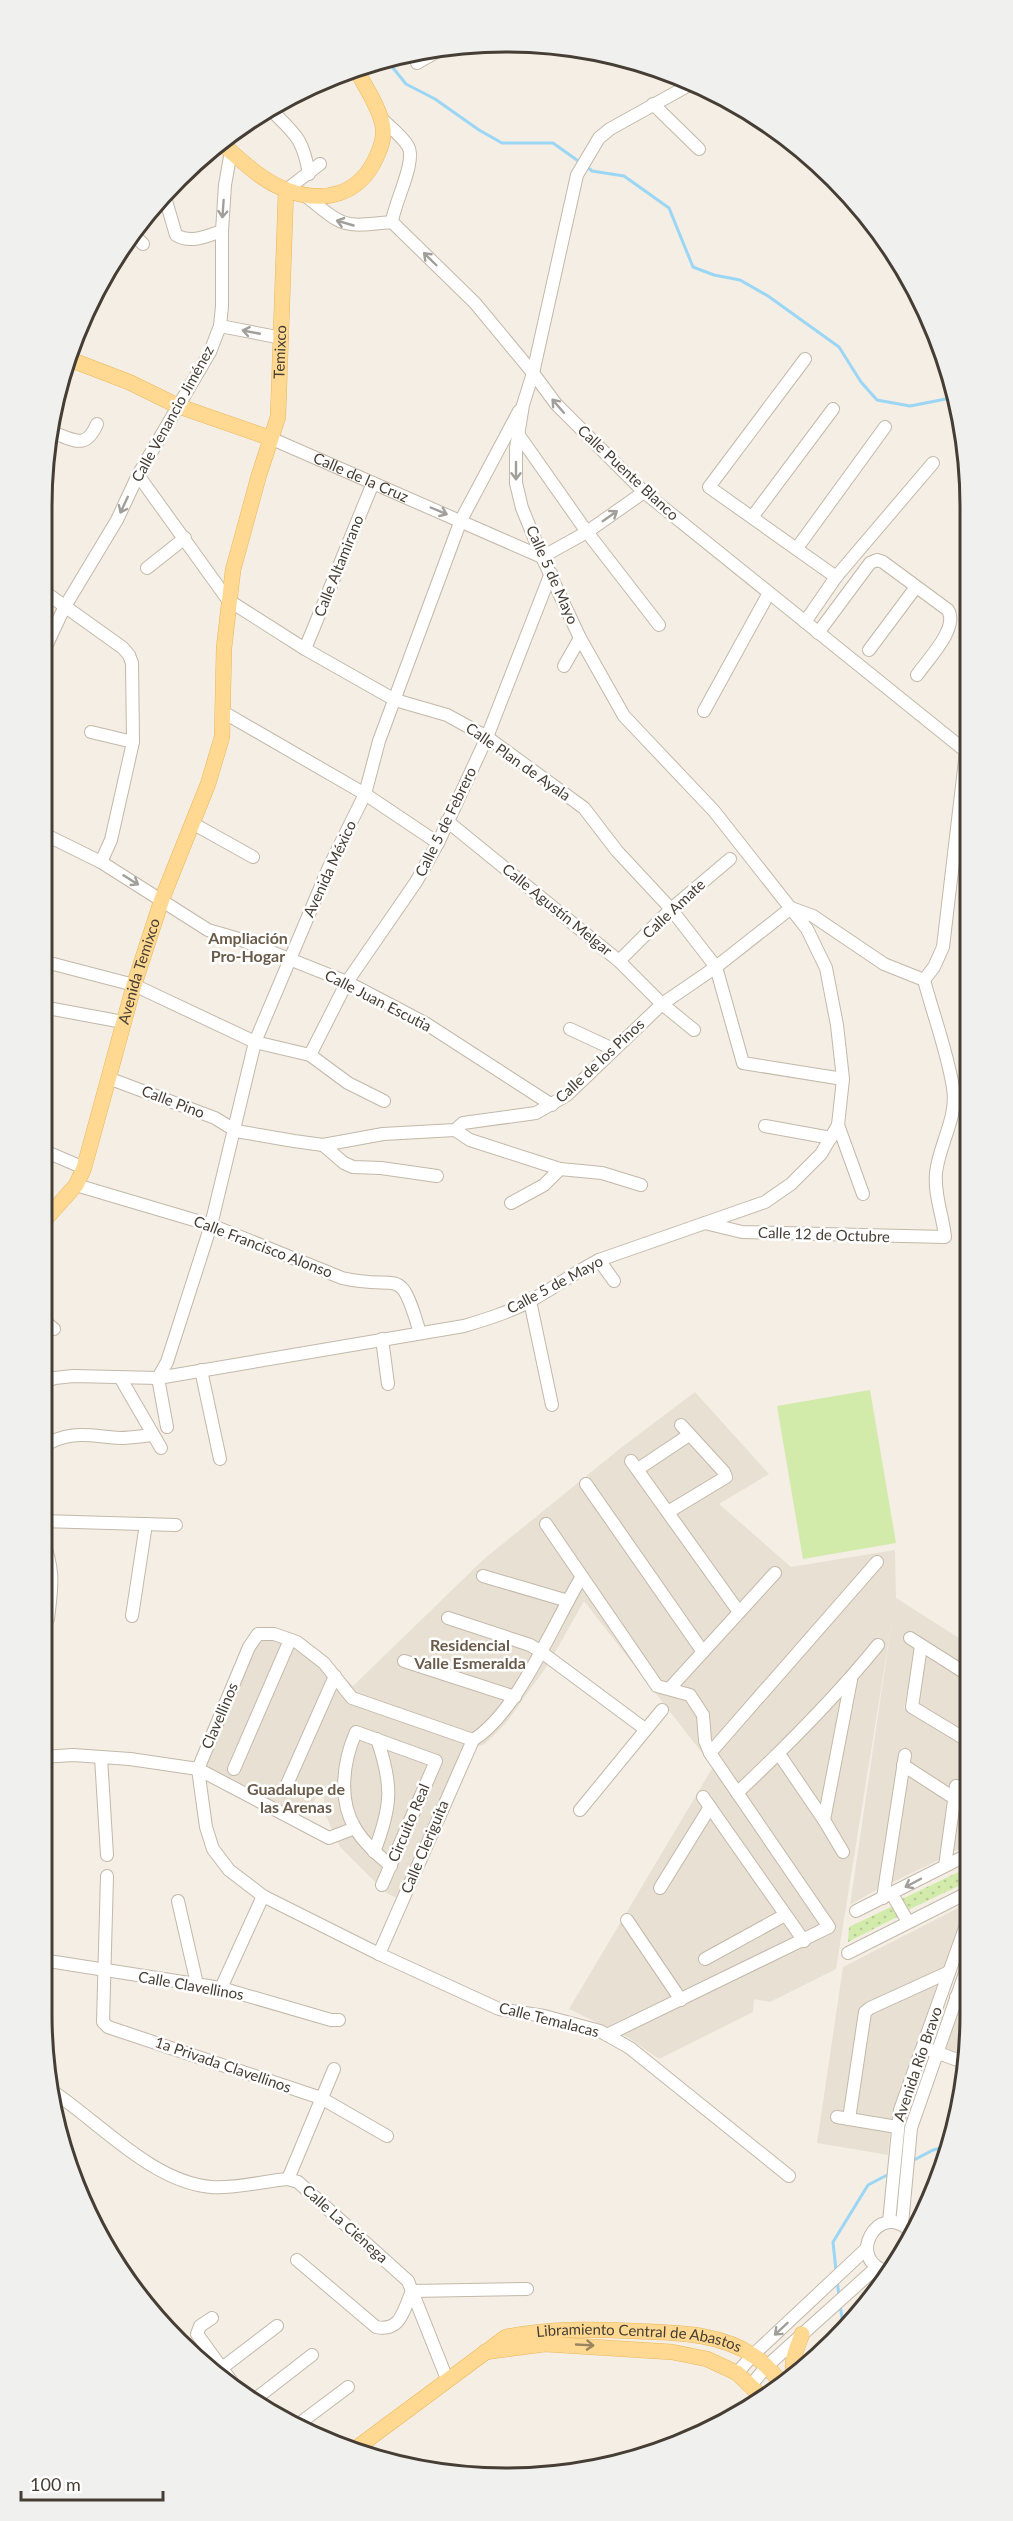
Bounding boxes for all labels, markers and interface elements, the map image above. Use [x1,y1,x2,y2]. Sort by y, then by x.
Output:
one-way arrow [218,199,229,218]
one-way arrow [336,216,355,228]
one-way arrow [422,252,437,266]
street label: Temixco [269,325,289,379]
one-way arrow [241,326,261,337]
street label: Calle Venancio Jiménez [127,342,217,485]
one-way arrow [551,398,565,413]
street label: Calle Puente Blanco [575,421,683,524]
street label: Calle de la Cruz [311,448,412,506]
one-way arrow [510,460,522,480]
one-way arrow [117,496,129,514]
one-way arrow [429,506,448,517]
one-way arrow [601,509,617,522]
street label: Calle Altamirano [310,512,367,619]
street label: Calle 5 de Mayo [523,523,583,627]
street label: Calle Plan de Ayala [463,718,574,804]
street label: Calle 5 de Febrero [411,764,479,879]
street label: Avenida México [299,817,359,920]
street label: Calle Agustín Melgar [499,859,617,959]
one-way arrow [122,874,139,886]
street label: Calle Amate [638,875,708,942]
street label: Avenida Temixco [114,916,163,1026]
district label: Ampliación Pro-Hogar [207,928,288,965]
street label: Calle Juan Escutia [322,965,435,1035]
street label: Calle de los Pinos [551,1015,647,1106]
street label: Calle Pino [139,1081,207,1121]
street label: Calle Francisco Alonso [192,1211,335,1281]
street label: Calle 12 de Octubre [758,1223,890,1245]
street label: Calle 5 de Mayo [503,1251,606,1317]
district label: Residencial Valle Esmeralda [413,1635,526,1672]
street label: Clavellinos [197,1680,241,1752]
district label: Guadalupe de las Arenas [247,1779,345,1816]
street label: Circuito Real [383,1781,433,1865]
street label: Calle Cleriguita [396,1797,452,1896]
one-way arrow [904,1878,922,1889]
street label: Calle Clavellinos [137,1967,245,2003]
street label: Calle Temalacas [497,1998,601,2040]
street label: Avenida Río Bravo [889,2004,945,2123]
street label: 1a Privada Clavellinos [153,2032,294,2096]
street label: Calle La Ciénega [299,2180,392,2266]
street label: Libramiento Central de Abastos [535,2320,745,2355]
one-way arrow [773,2322,788,2336]
one-way arrow [575,2340,595,2351]
scale bar [21,2464,164,2502]
text: 100 m [30,2473,81,2495]

